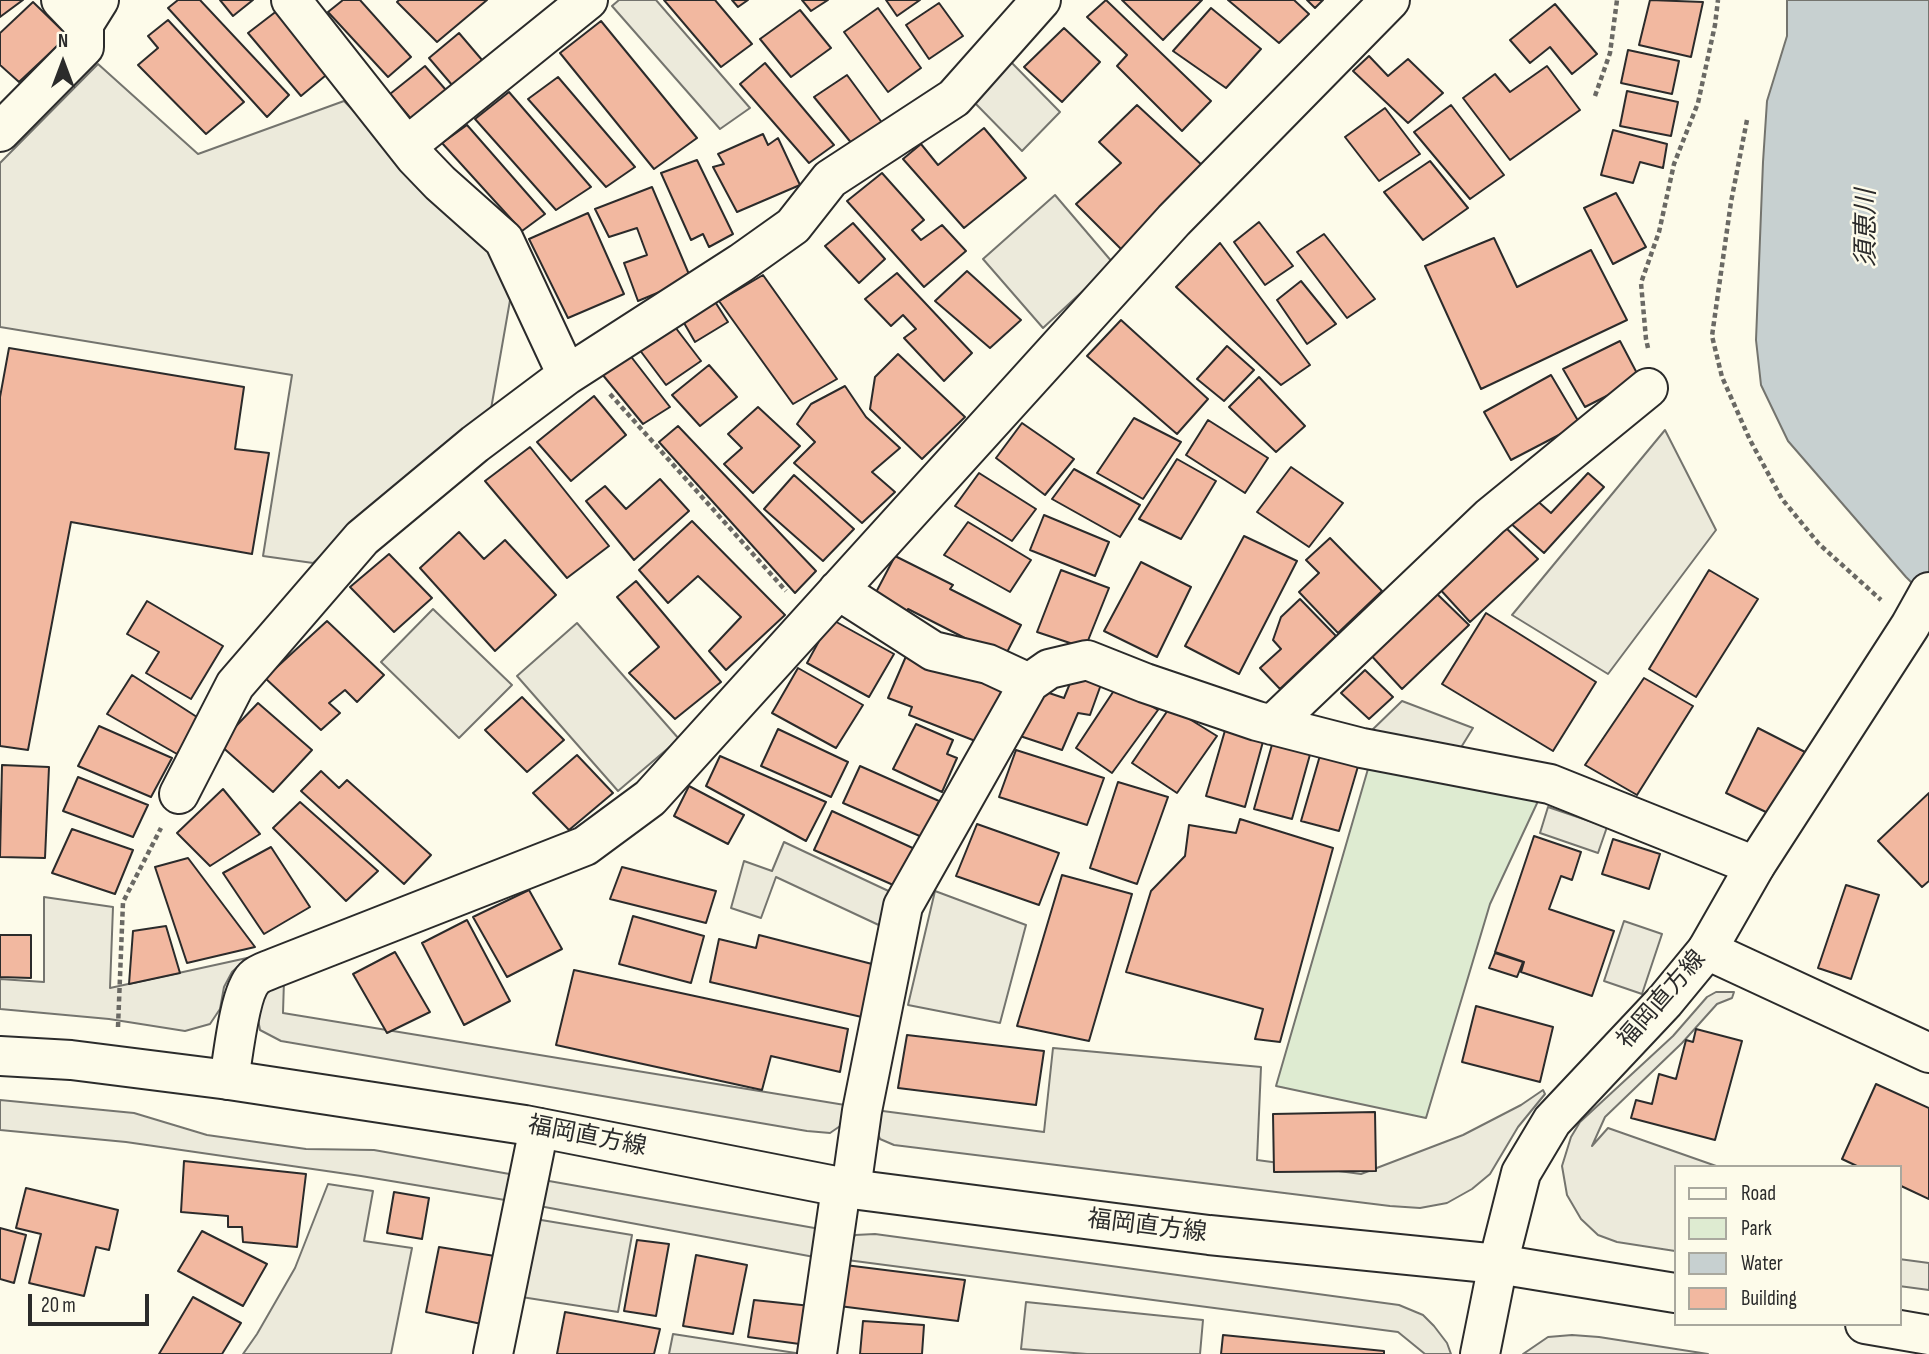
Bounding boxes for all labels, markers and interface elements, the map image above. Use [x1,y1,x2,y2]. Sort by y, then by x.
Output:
north arrow [28,28,98,98]
text: N [58,30,68,53]
water label: 須恵川 [1851,189,1883,267]
street label: 福岡直方線 [1612,945,1712,1055]
street label: 福岡直方線 [525,1111,649,1163]
legend [1674,1165,1901,1326]
text: Road [1741,1181,1776,1206]
street label: 福岡直方線 [1086,1205,1208,1249]
text: Park [1741,1216,1772,1241]
text: Water [1741,1251,1783,1276]
scale bar [32,1280,152,1324]
text: Building [1741,1286,1797,1311]
text: 20 m [41,1293,76,1318]

